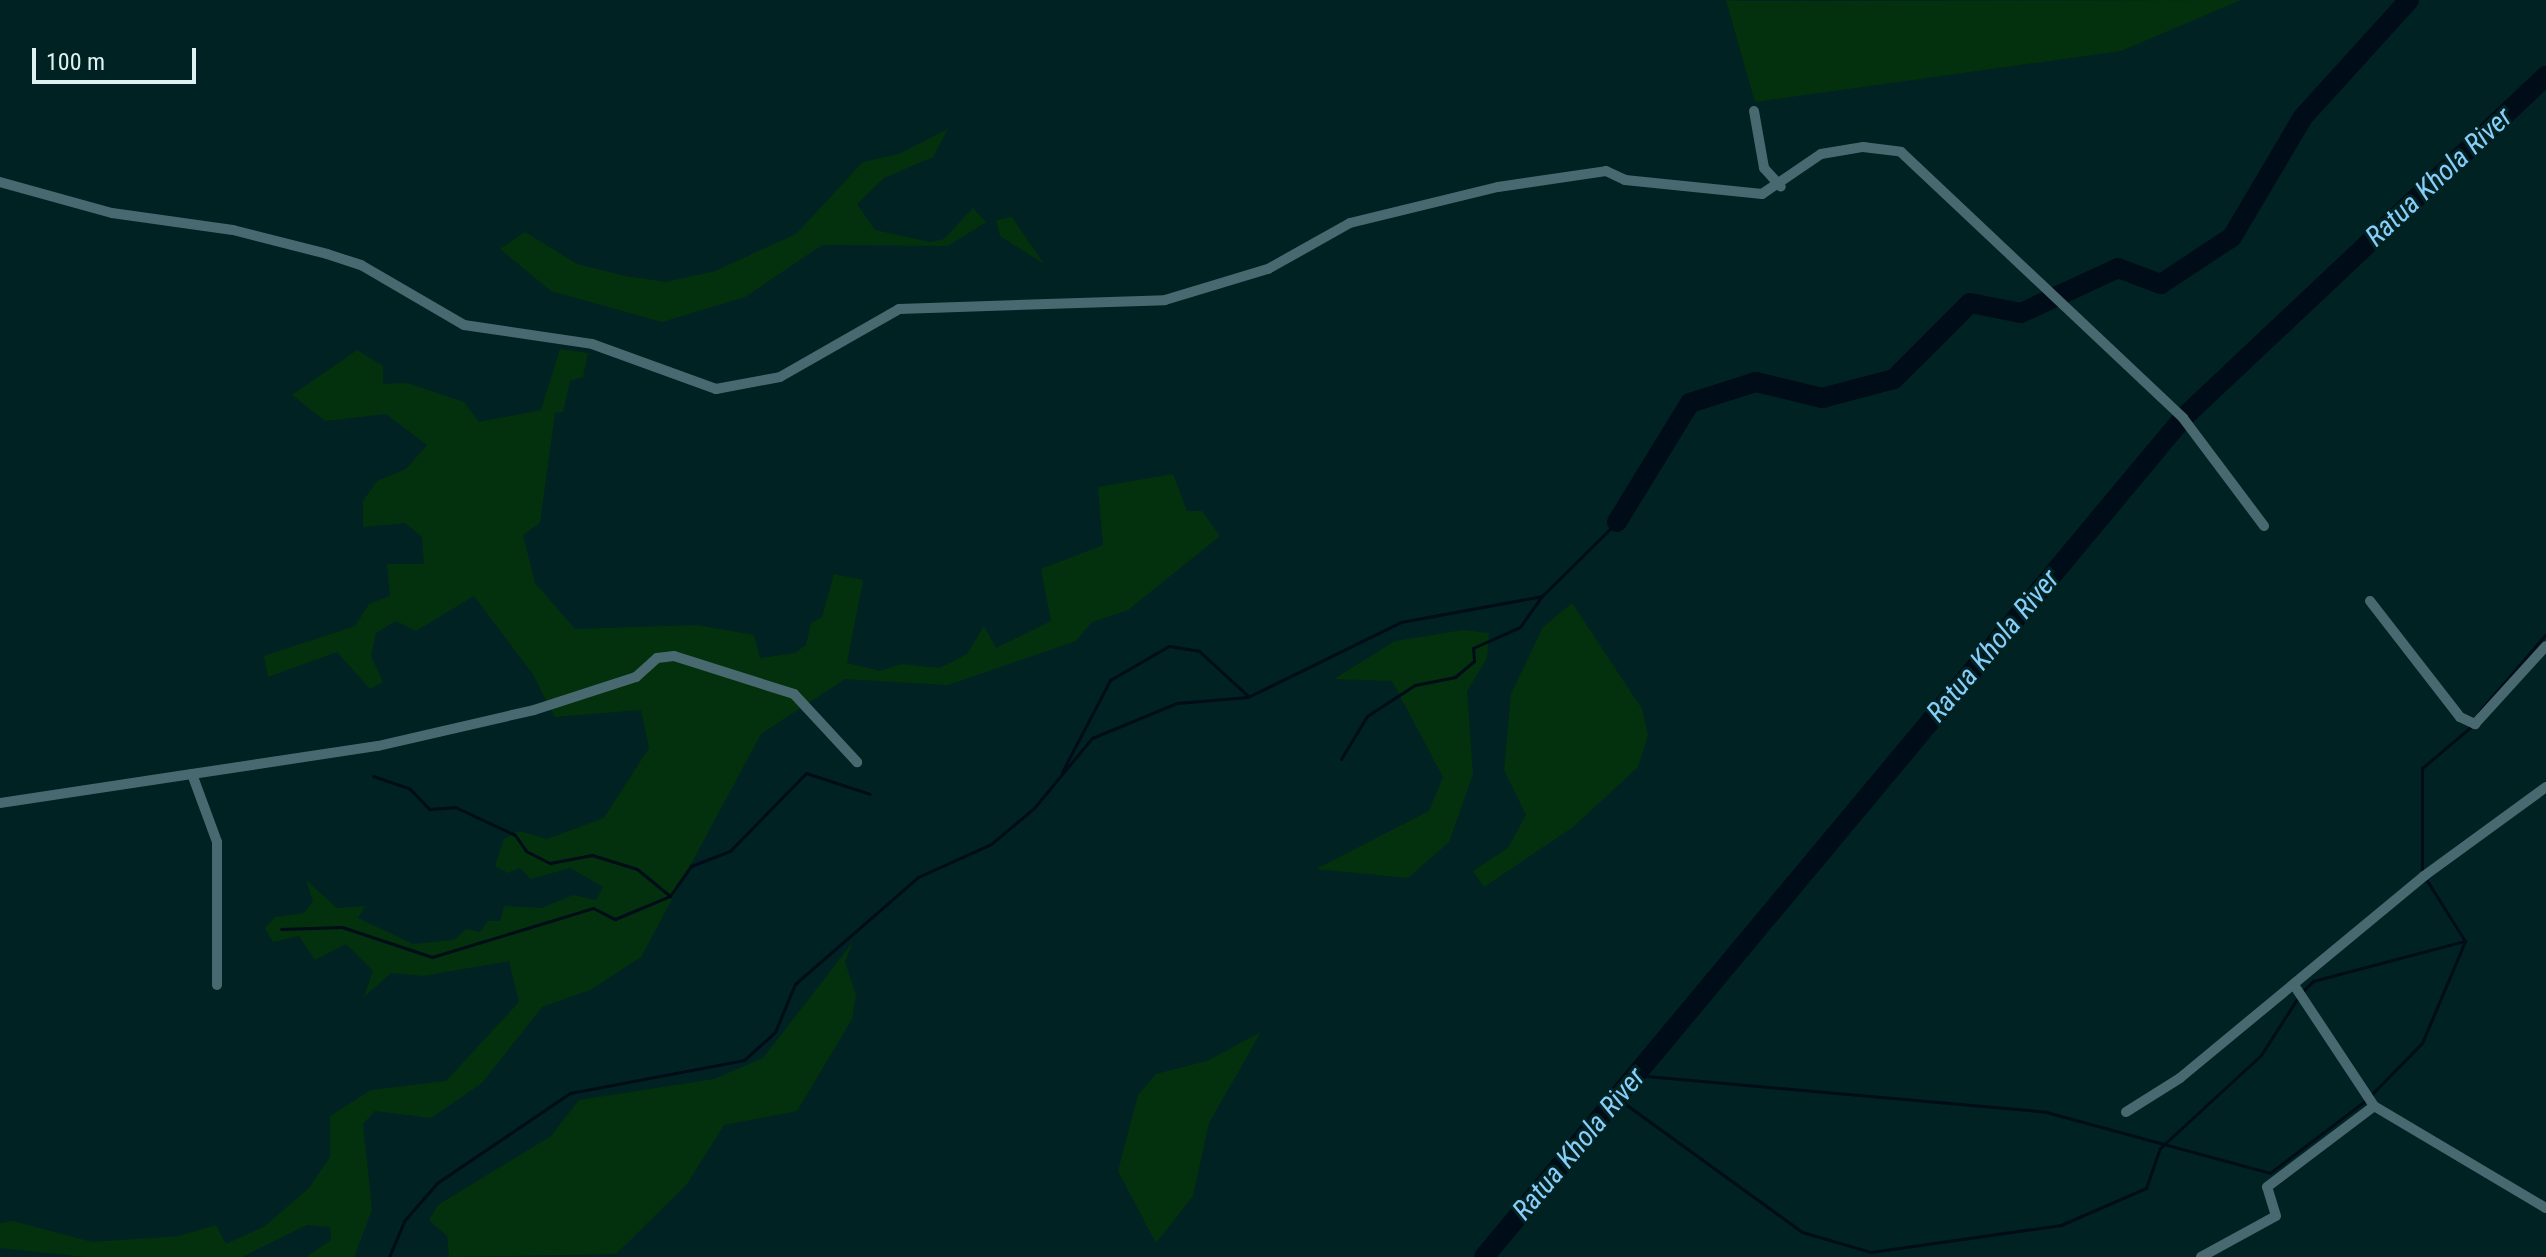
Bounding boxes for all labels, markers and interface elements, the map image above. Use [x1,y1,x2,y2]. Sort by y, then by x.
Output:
scale bar [36,32,200,82]
text: 100 m [46,48,105,76]
water label: Ratua Khola River [2359,101,2519,253]
water label: Ratua Khola River [1920,563,2066,729]
water label: Ratua Khola River [1506,1061,1652,1227]

